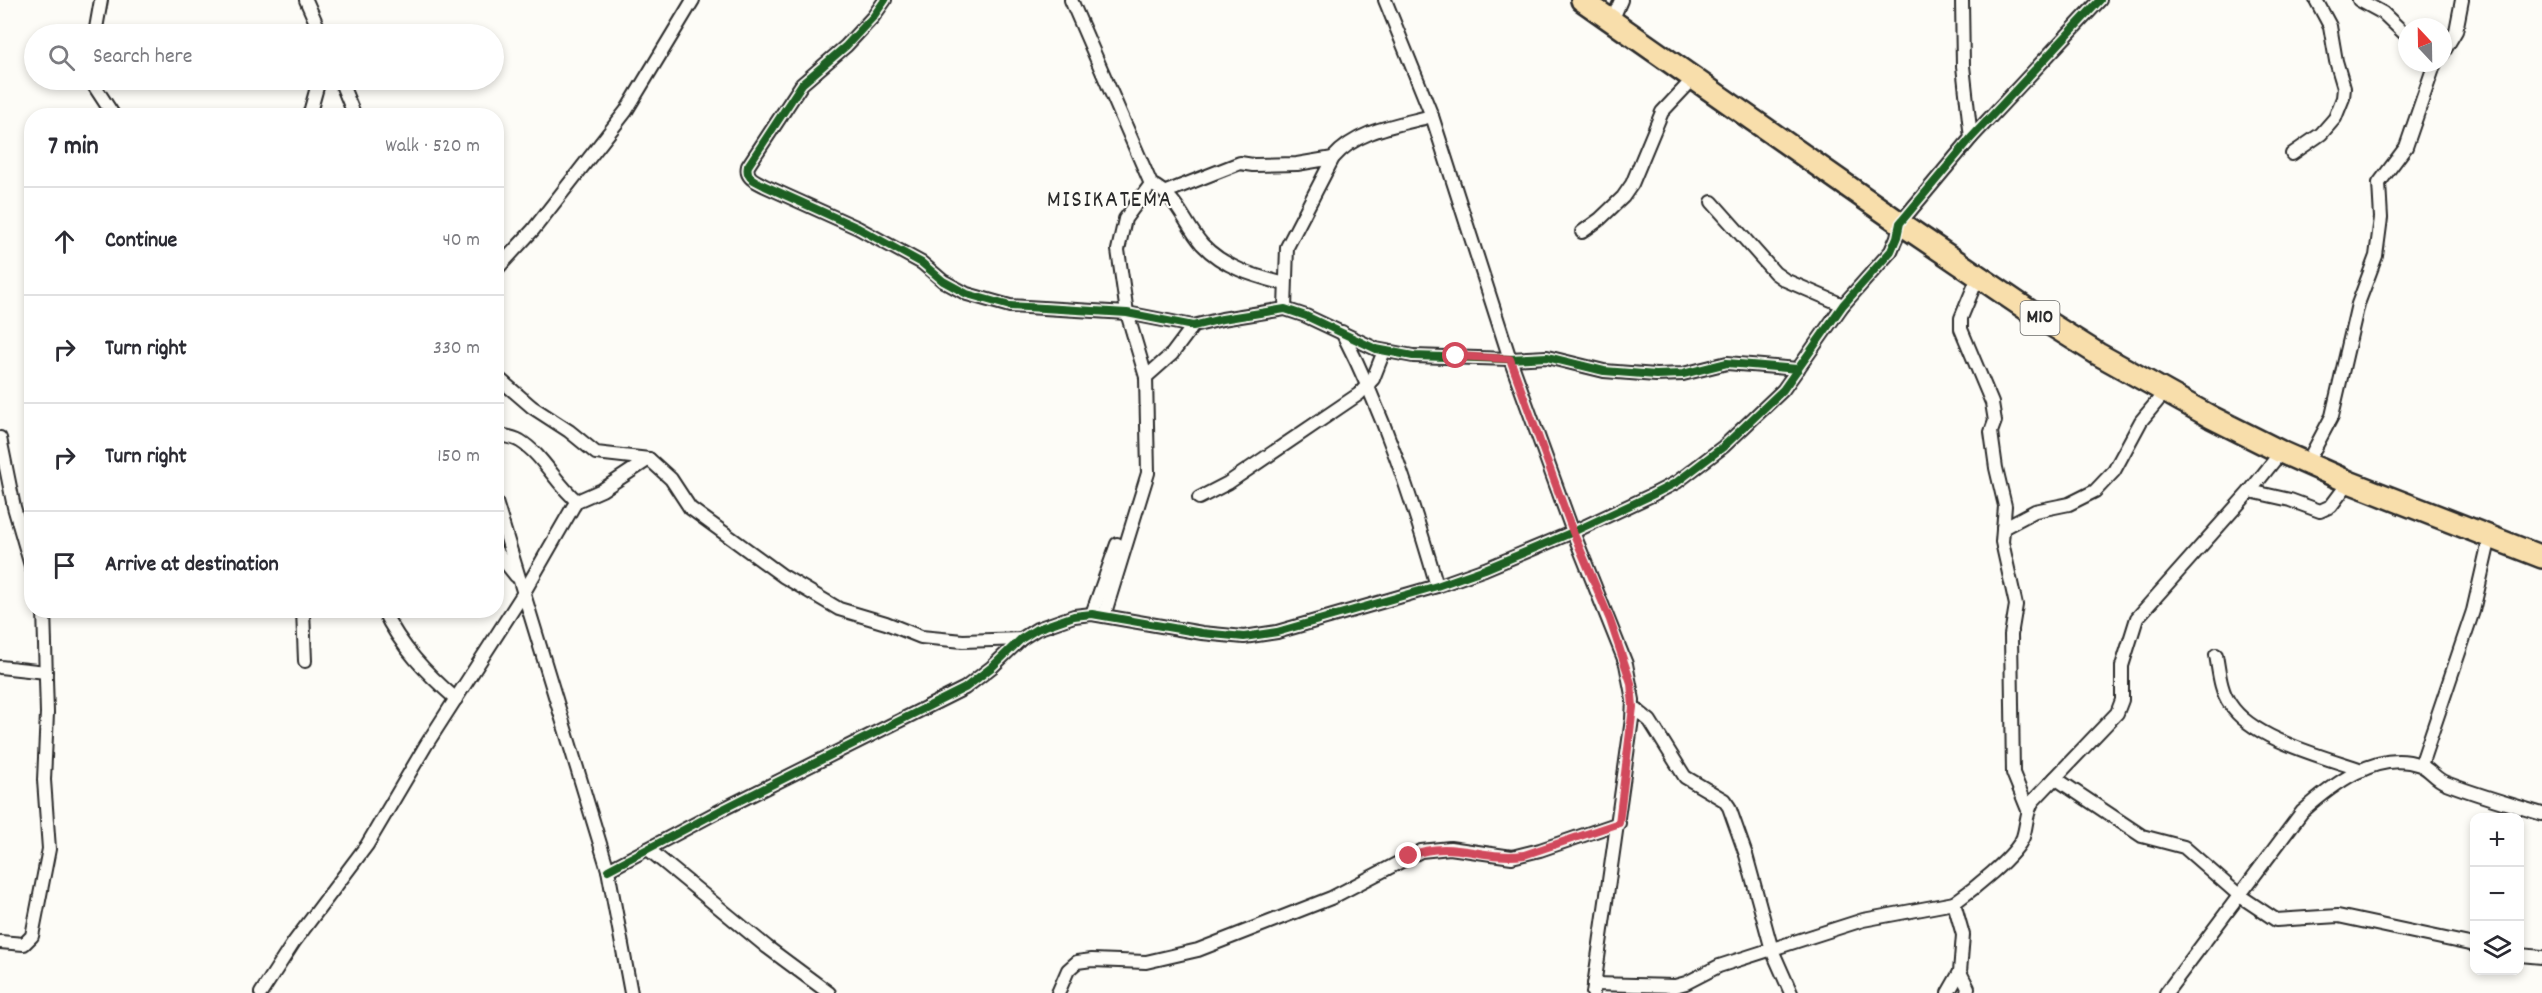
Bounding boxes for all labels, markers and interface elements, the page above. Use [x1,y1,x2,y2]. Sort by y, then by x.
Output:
north arrow [2398,18,2452,72]
search box [24,24,504,90]
icon: search [45,41,78,74]
text: Search here [93,42,192,73]
text: 7 min [48,129,99,166]
text: Walk · 520 m [385,133,480,161]
district label: MISIKATEMA [1047,184,1173,218]
icon: ahead [48,225,81,258]
text: Continue [105,226,177,257]
text: 40 m [442,227,480,255]
road number: M10 [2020,301,2060,335]
icon: right [48,333,81,366]
text: Turn right [105,334,187,365]
text: 330 m [433,335,480,363]
route start [1442,342,1468,368]
icon: right [48,441,81,474]
text: Turn right [105,442,187,473]
text: 150 m [437,443,480,471]
icon: arrive [48,549,81,582]
text: Arrive at destination [105,550,279,581]
map controls [2470,813,2524,975]
button: + [2470,813,2524,867]
route end [1395,842,1421,868]
button: − [2470,867,2524,921]
button: layers [2470,921,2524,975]

